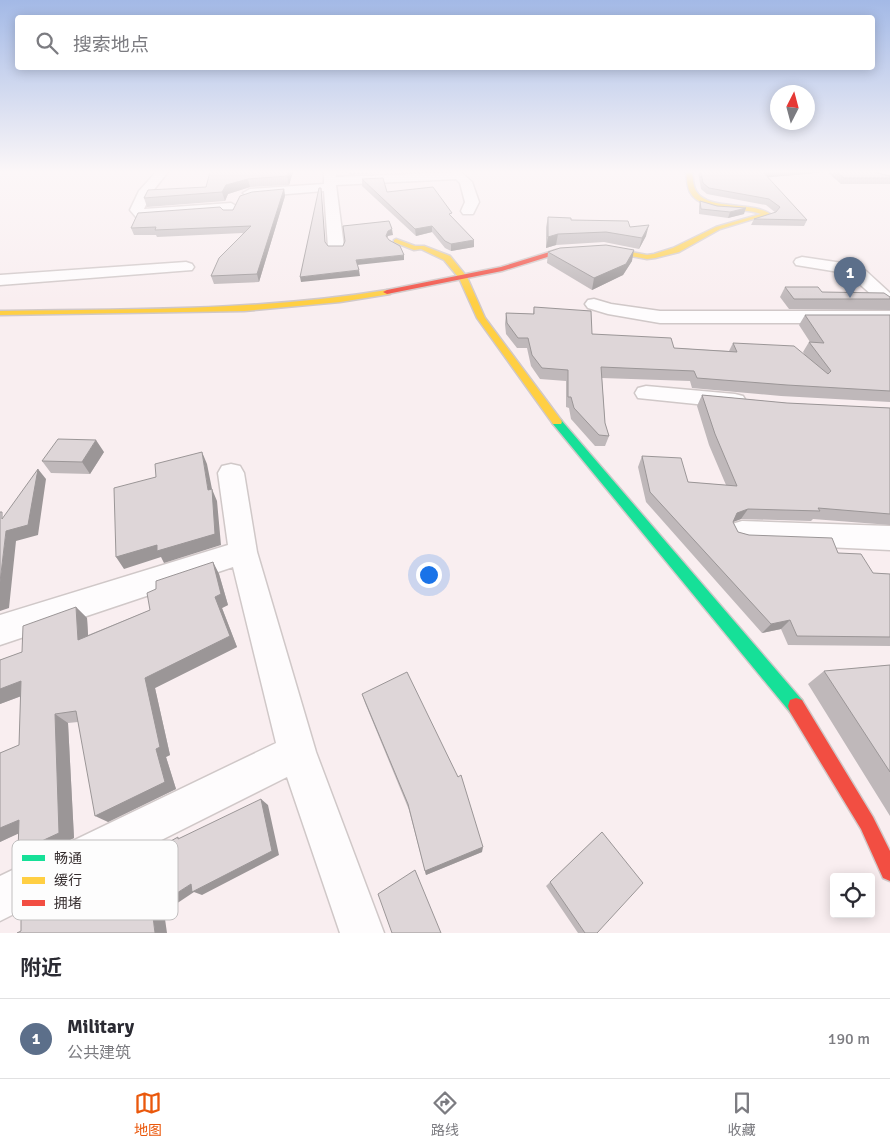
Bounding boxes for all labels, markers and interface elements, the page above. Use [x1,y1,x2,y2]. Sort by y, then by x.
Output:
search box [15,15,875,70]
icon: search [33,29,61,57]
text: 搜索地点 [73,33,149,57]
north arrow [770,85,815,130]
pin: 1 [834,257,866,298]
your location [416,562,442,588]
legend [12,840,178,920]
text: 畅通 [54,850,82,867]
text: 缓行 [54,872,82,889]
map controls [830,873,875,918]
button: locate [830,873,875,918]
text: 拥堵 [54,895,82,912]
text: 附近 [20,955,62,981]
text: Military [67,1015,134,1039]
text: 1 [32,1029,40,1049]
text: 190 m [828,1029,870,1049]
text: 公共建筑 [67,1043,131,1063]
tab: 地图 [134,1089,162,1139]
tab: 路线 [431,1089,459,1139]
tab: 收藏 [728,1089,756,1139]

